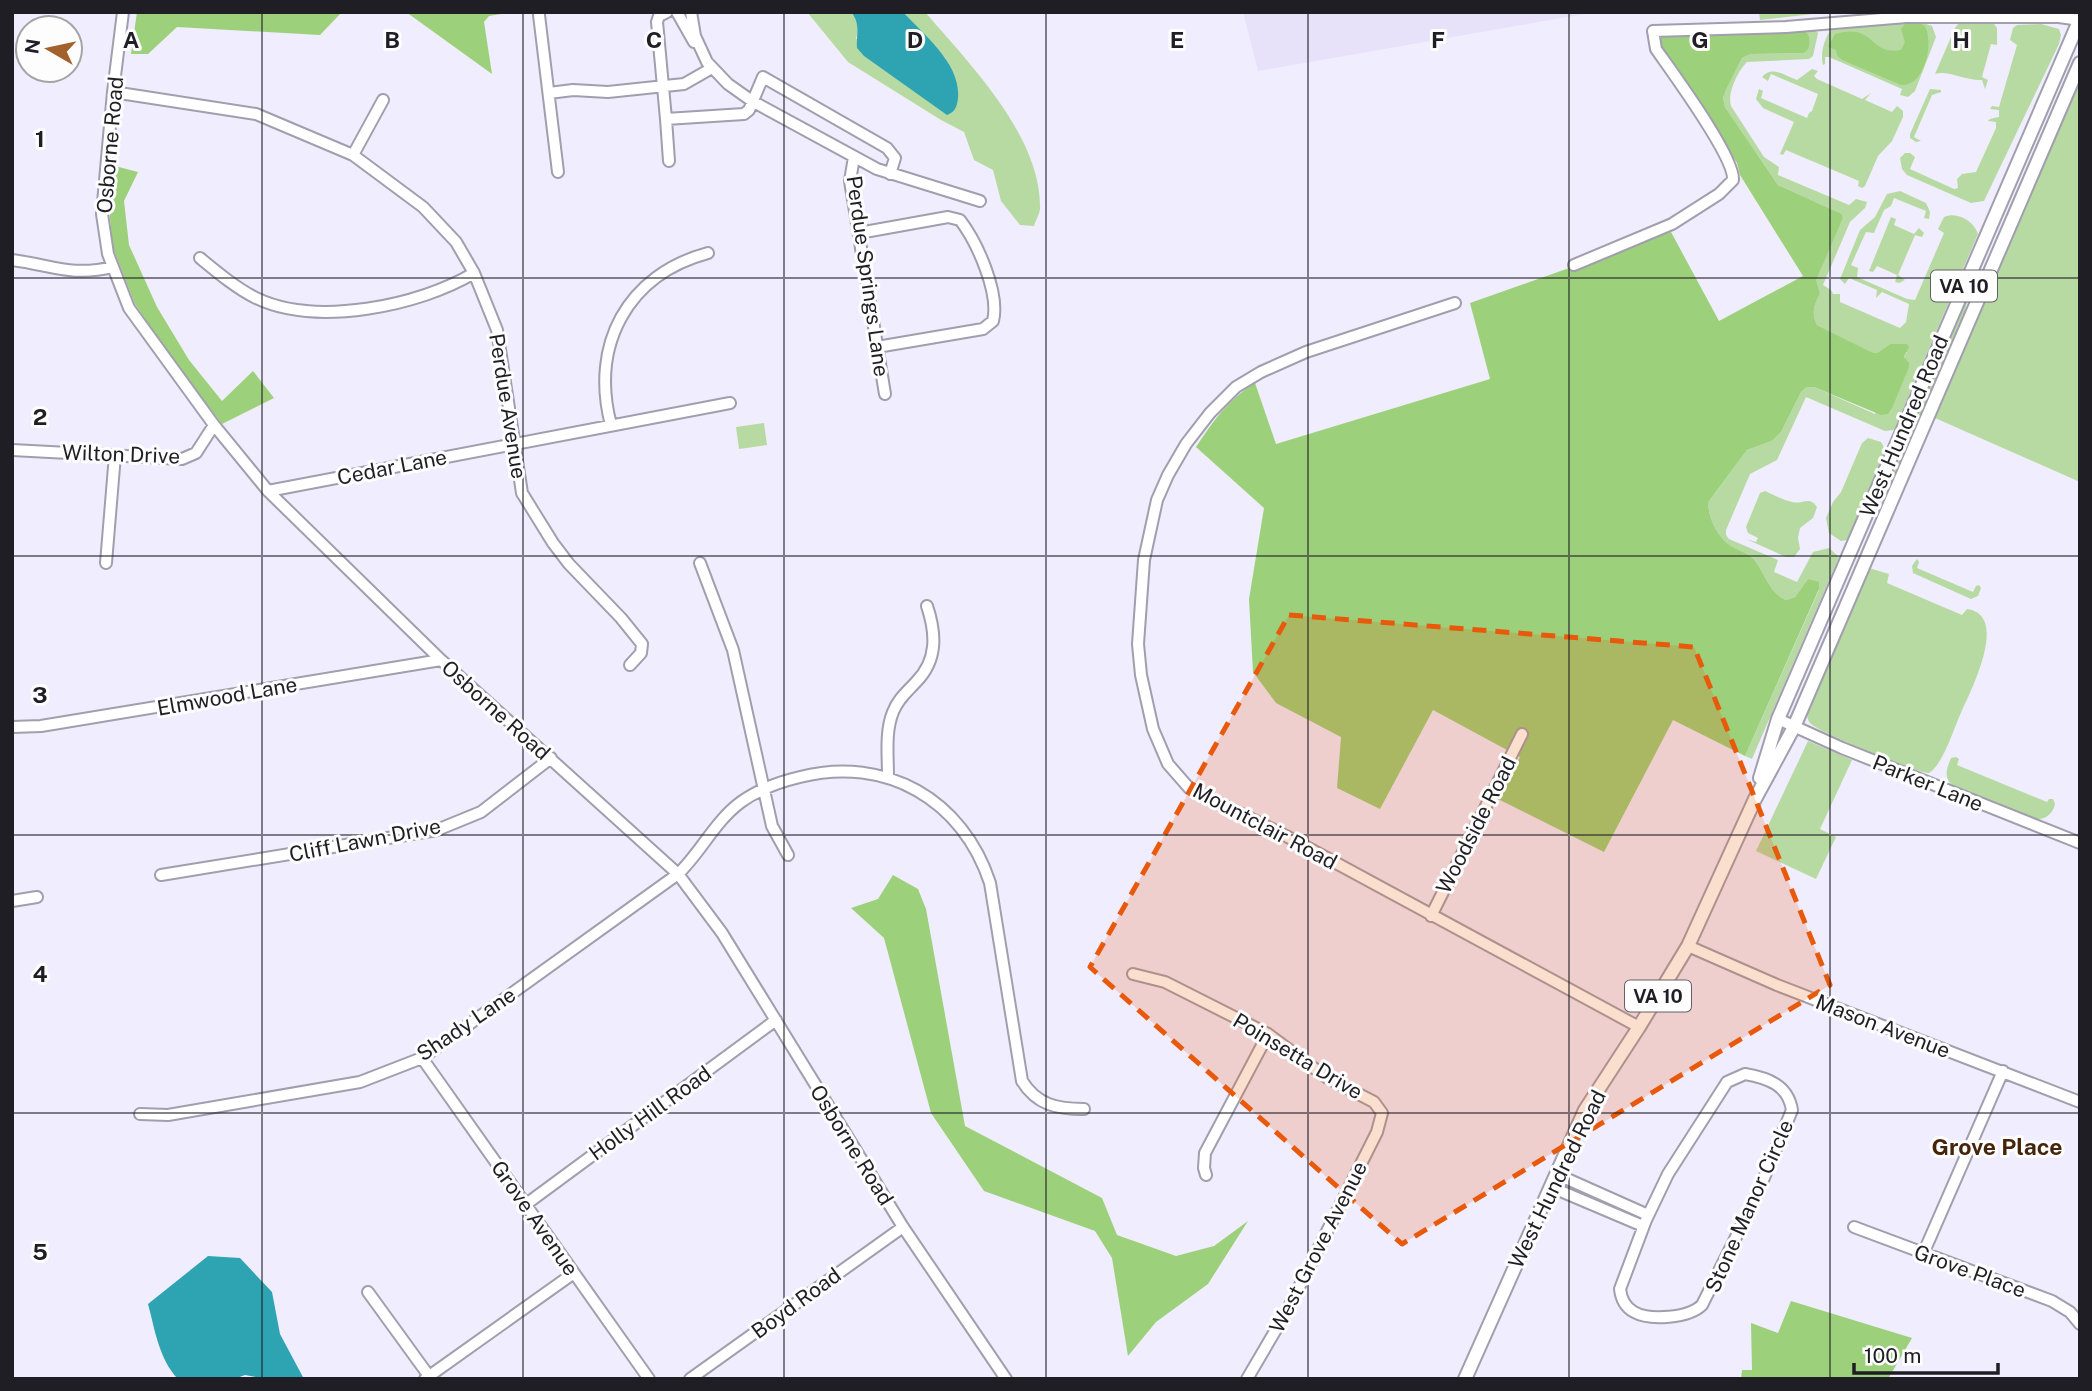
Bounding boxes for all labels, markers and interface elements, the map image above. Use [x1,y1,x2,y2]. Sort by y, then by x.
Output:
north arrow [14,14,84,84]
text: A [123,26,140,53]
text: B [384,26,400,53]
text: C [646,26,662,53]
text: D [907,26,923,53]
text: E [1170,26,1184,53]
text: F [1431,26,1445,53]
text: G [1691,26,1709,53]
text: H [1952,26,1970,53]
text: N [20,37,44,55]
street label: Osborne Road [92,76,128,214]
text: 1 [35,125,45,152]
street label: Perdue Springs Lane [842,174,894,378]
road number: VA 10 [1931,270,1997,302]
street label: West Hundred Road [1854,331,1954,521]
street label: Perdue Avenue [484,332,532,480]
text: 2 [33,403,47,430]
street label: Wilton Drive [62,439,180,469]
street label: Cedar Lane [335,444,449,490]
street label: Osborne Road [437,655,555,765]
street label: Elmwood Lane [155,671,299,721]
text: 3 [32,681,48,708]
street label: Parker Lane [1869,750,1987,816]
street label: Woodside Road [1431,752,1521,898]
street label: Mountclair Road [1189,777,1341,875]
street label: Cliff Lawn Drive [287,813,443,867]
text: 4 [32,960,48,987]
road number: VA 10 [1625,980,1691,1012]
street label: Shady Lane [412,982,520,1066]
street label: Mason Avenue [1812,989,1954,1063]
street label: Poinsetta Drive [1229,1008,1367,1104]
street label: Holly Hill Road [584,1060,716,1166]
street label: Osborne Road [805,1080,899,1210]
street label: West Hundred Road [1503,1086,1611,1272]
street label: Stone Manor Circle [1700,1116,1798,1296]
district label: Grove Place [1931,1133,2063,1160]
street label: Grove Avenue [486,1156,584,1280]
street label: West Grove Avenue [1264,1157,1372,1337]
text: 5 [32,1238,48,1265]
street label: Grove Place [1911,1239,2029,1303]
street label: Boyd Road [746,1262,846,1344]
scale bar [1854,1332,1997,1376]
text: 100 m [1864,1343,1921,1368]

